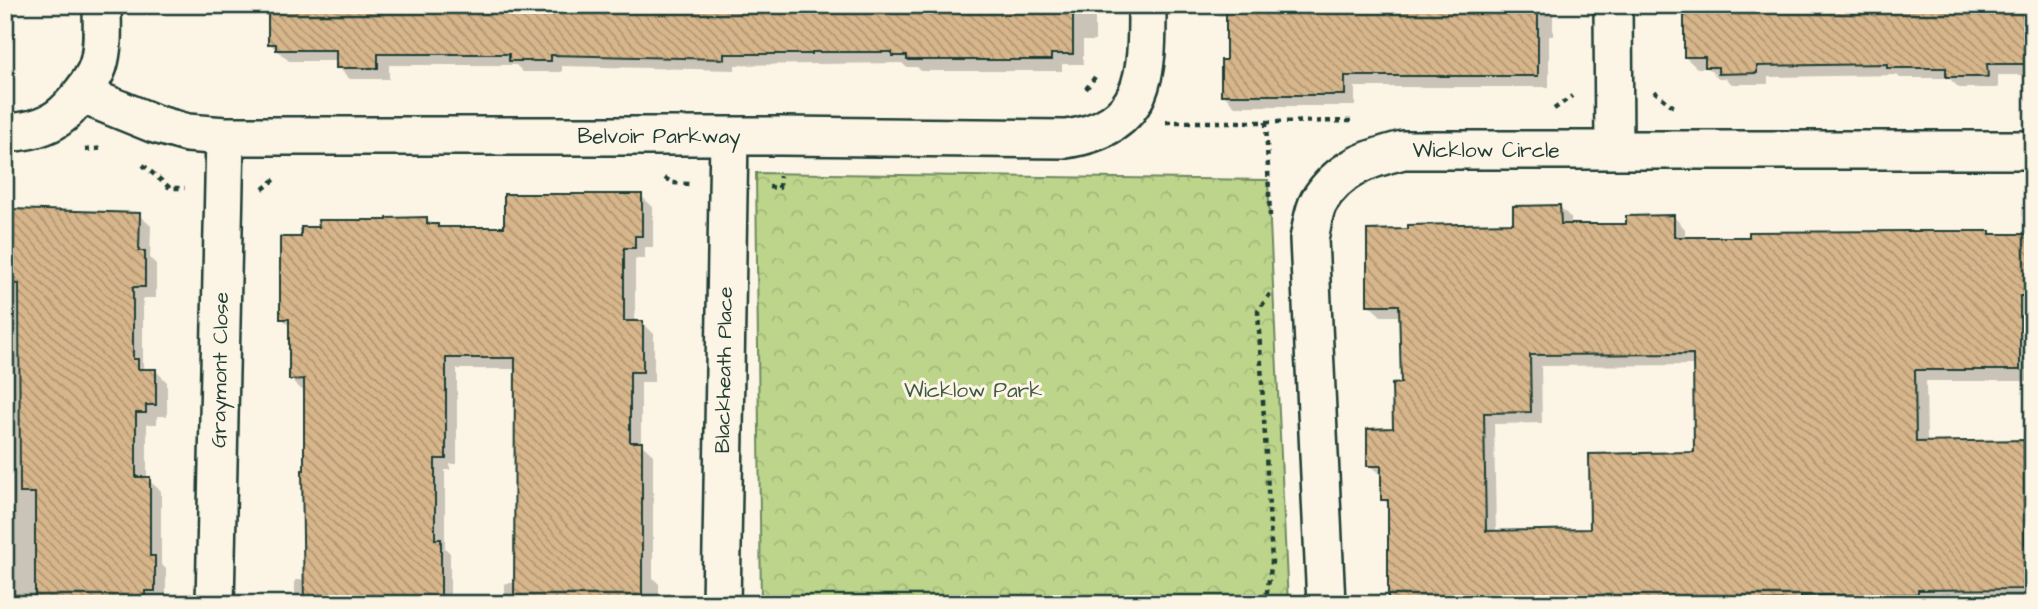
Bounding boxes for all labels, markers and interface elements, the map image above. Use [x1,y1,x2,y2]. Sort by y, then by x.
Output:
street label: Belvoir Parkway [577,122,741,153]
street label: Wicklow Circle [1412,136,1560,165]
street label: Blackheath Place [708,286,740,454]
street label: Graymont Close [204,292,238,448]
park label: Wicklow Park [904,376,1042,405]

